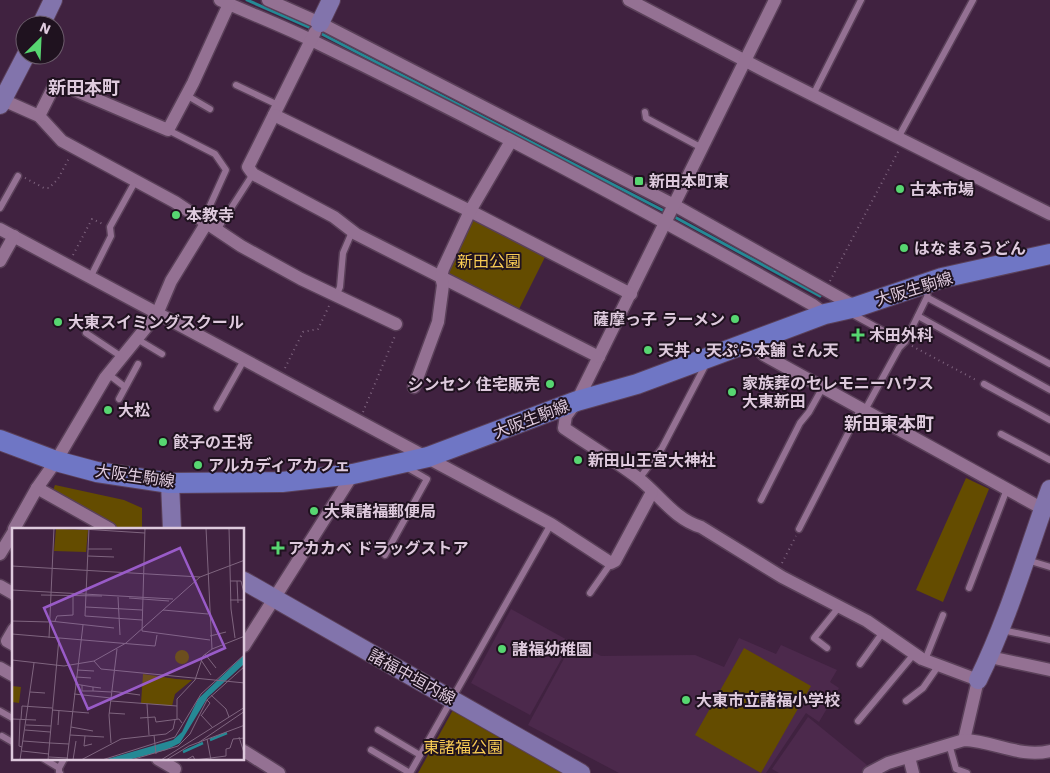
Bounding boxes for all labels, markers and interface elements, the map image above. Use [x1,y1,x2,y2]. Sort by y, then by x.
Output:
north arrow [15,15,65,65]
text: N [37,19,53,38]
district label: 新田本町 [48,77,120,98]
place label: 新田本町東 [649,172,729,191]
marker: 新田本町東 [633,175,645,187]
place label: 古本市場 [910,180,974,199]
marker: 古本市場 [894,183,906,195]
place label: 本教寺 [186,206,234,225]
marker: 本教寺 [170,209,182,221]
place label: はなまるうどん [914,239,1026,258]
marker: はなまるうどん [898,242,910,254]
park label: 新田公園 [457,252,521,271]
street label: 大阪生駒線 [873,268,955,310]
place label: 薩摩っ子 ラーメン [593,310,725,329]
place label: 大東スイミングスクール [68,313,244,332]
marker: 薩摩っ子 ラーメン [729,313,741,325]
marker: 大東スイミングスクール [52,316,64,328]
place label: 木田外科 [869,326,933,345]
marker: 木田外科 [851,328,865,342]
place label: 天丼・天ぷら本舗 さん天 [658,341,839,360]
marker: 天丼・天ぷら本舗 さん天 [642,344,654,356]
place label: 家族葬のセレモニーハウス 大東新田 [742,374,934,411]
place label: シンセン 住宅販売 [407,375,540,394]
marker: シンセン 住宅販売 [544,378,556,390]
marker: 家族葬のセレモニーハウス 大東新田 [726,386,738,398]
street label: 大阪生駒線 [490,396,572,442]
place label: 大松 [118,401,150,420]
marker: 大松 [102,404,114,416]
district label: 新田東本町 [844,413,934,434]
place label: 餃子の王将 [173,433,253,452]
marker: 餃子の王将 [157,436,169,448]
place label: 新田山王宮大神社 [588,451,716,470]
marker: 新田山王宮大神社 [572,454,584,466]
place label: アルカディアカフェ [208,456,350,475]
marker: アルカディアカフェ [192,459,204,471]
street label: 大阪生駒線 [94,461,176,491]
place label: 大東諸福郵便局 [324,502,436,521]
marker: 大東諸福郵便局 [308,505,320,517]
inset map [12,528,245,760]
place label: アカカベ ドラッグストア [288,539,469,558]
marker: アカカベ ドラッグストア [272,542,284,554]
place label: 諸福幼稚園 [512,640,592,659]
marker: 諸福幼稚園 [496,643,508,655]
street label: 諸福中垣内線 [365,645,459,709]
place label: 大東市立諸福小学校 [696,691,840,710]
marker: 大東市立諸福小学校 [680,694,692,706]
park label: 東諸福公園 [423,738,503,757]

